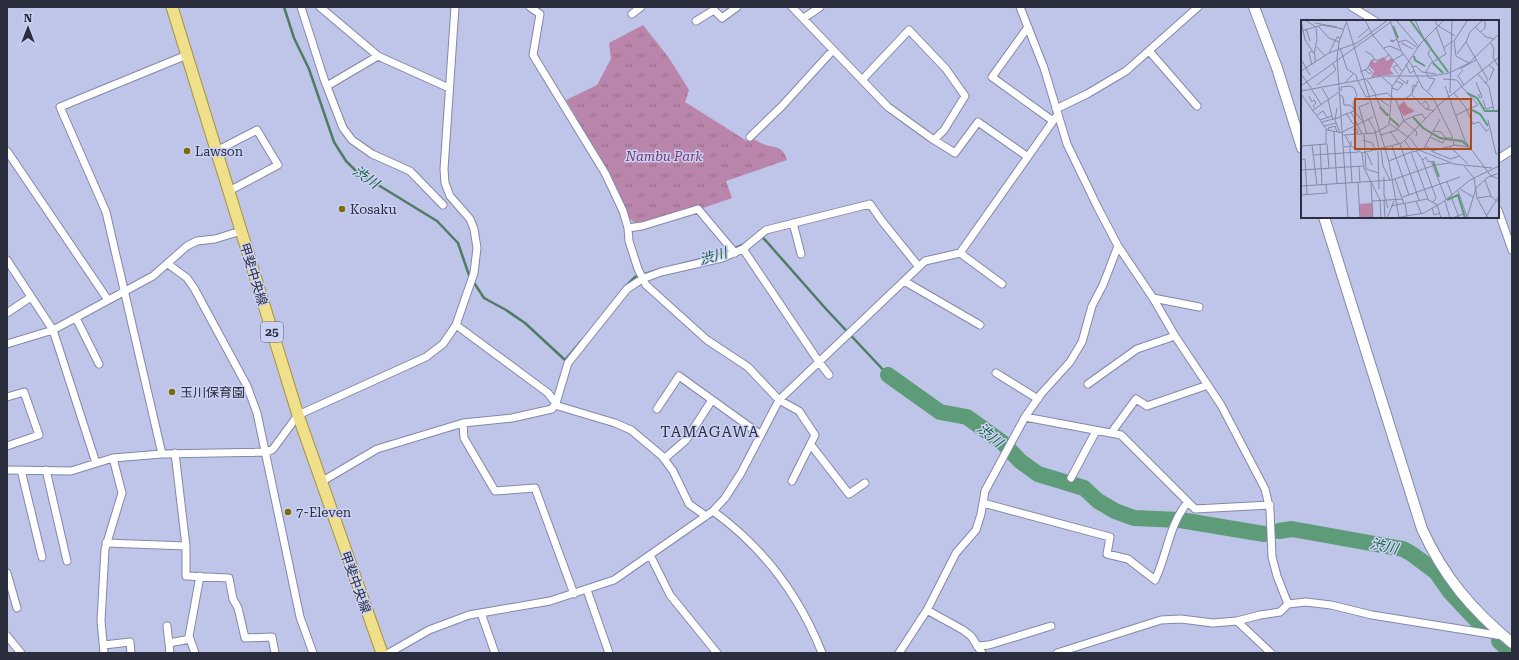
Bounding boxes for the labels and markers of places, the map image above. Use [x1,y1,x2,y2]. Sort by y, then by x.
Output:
place label: Lawson [195,144,244,159]
marker: Lawson [182,146,192,156]
place label: Kosaku [350,202,397,217]
marker: Kosaku [337,204,347,214]
place label: 玉川保育園 [180,385,245,400]
marker: 玉川保育園 [167,387,177,397]
place label: 7-Eleven [296,505,352,520]
marker: 7-Eleven [283,507,293,517]

